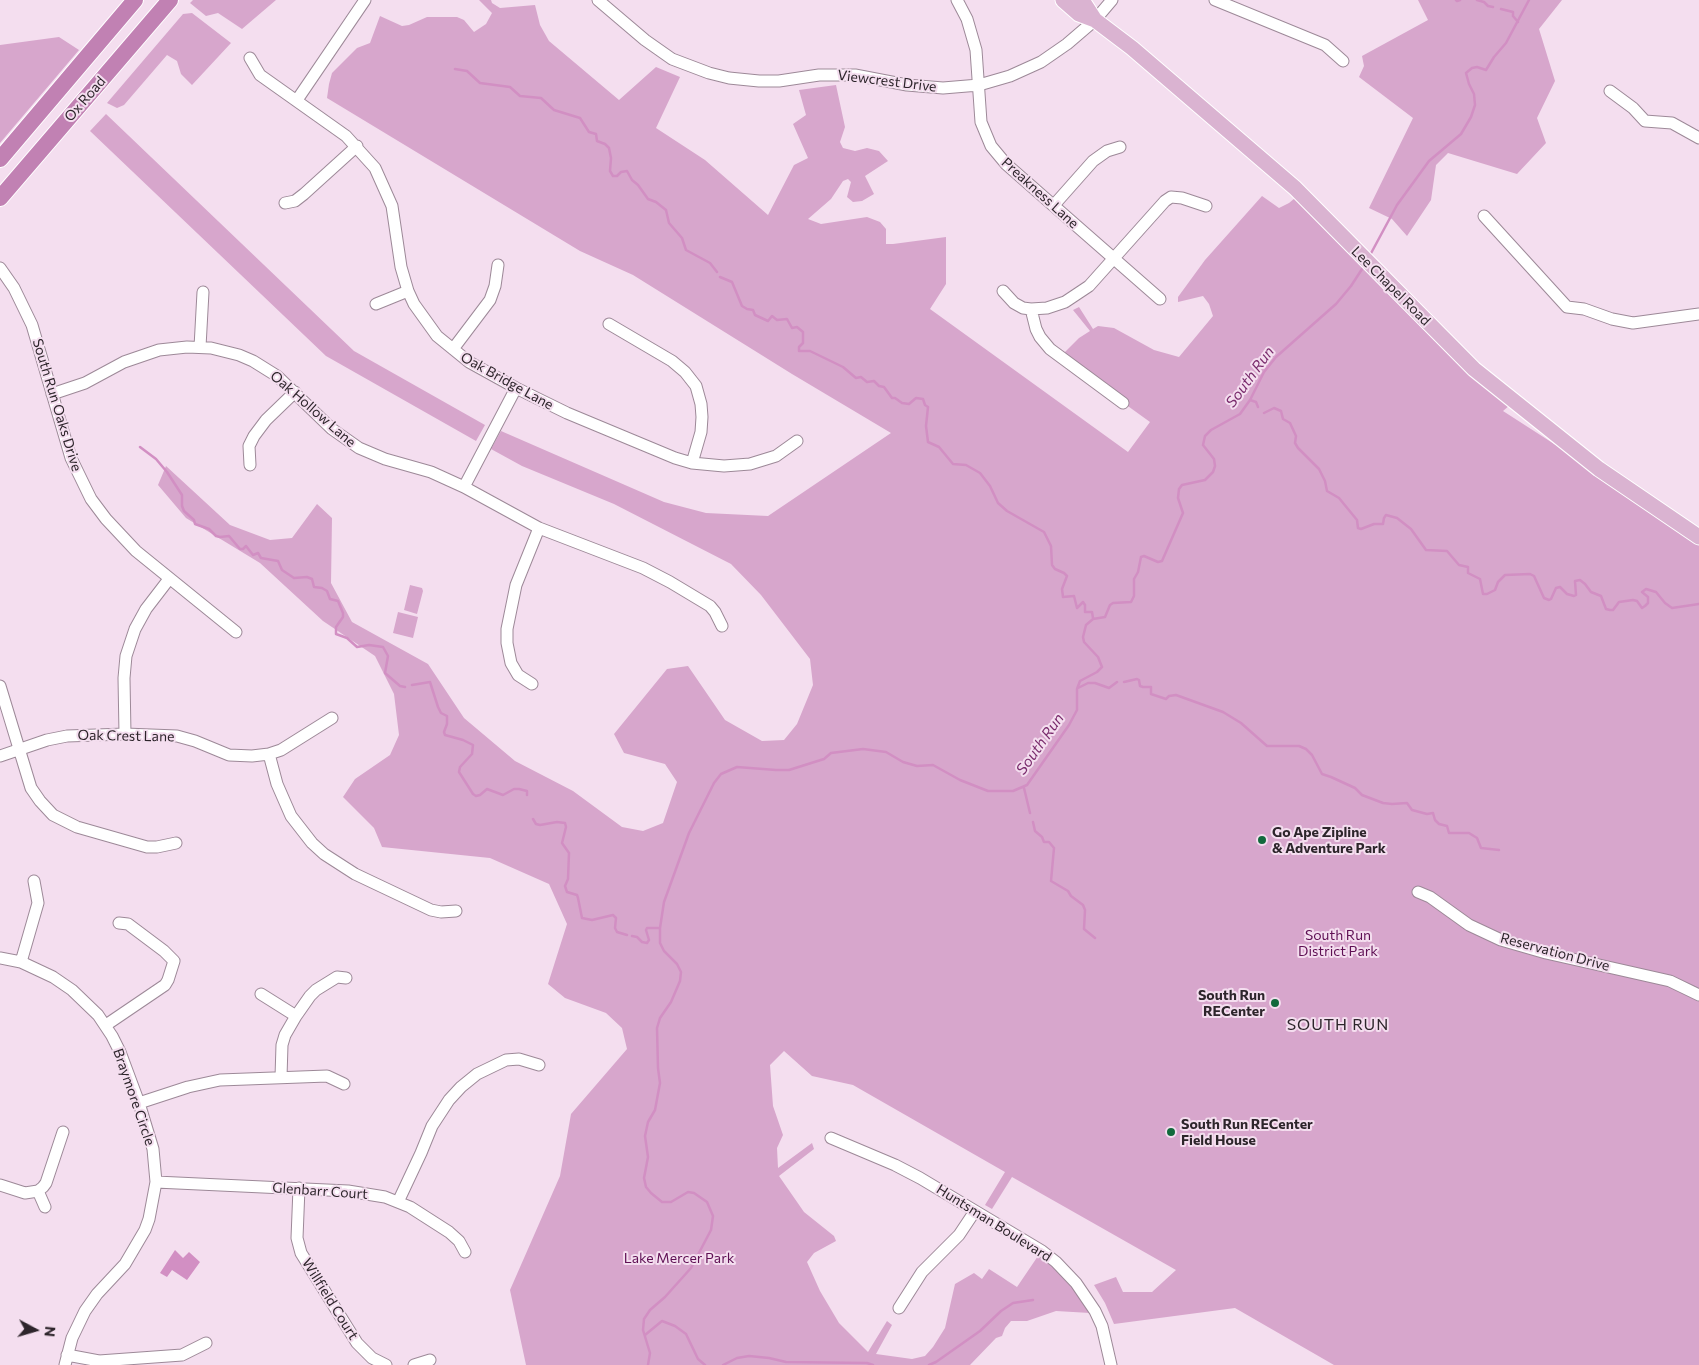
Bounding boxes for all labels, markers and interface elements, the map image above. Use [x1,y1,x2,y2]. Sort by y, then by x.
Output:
street label: Viewcrest Drive [837,67,937,95]
street label: Ox Road [61,73,109,125]
street label: Preakness Lane [998,154,1082,232]
street label: Lee Chapel Road [1348,243,1434,329]
street label: South Run Oaks Drive [29,337,85,473]
water label: South Run [1222,343,1278,411]
street label: Oak Bridge Lane [458,349,556,413]
street label: Oak Hollow Lane [267,367,359,451]
water label: South Run [1012,710,1068,778]
street label: Oak Crest Lane [77,727,175,745]
place label: Go Ape Zipline & Adventure Park [1272,824,1386,856]
marker: Go Ape Zipline & Adventure Park [1256,834,1268,846]
park label: South Run District Park [1298,927,1378,960]
street label: Reservation Drive [1499,929,1611,975]
place label: South Run RECenter [1198,987,1265,1020]
marker: South Run RECenter [1269,997,1281,1009]
district label: SOUTH RUN [1286,1015,1390,1035]
street label: Braymore Circle [110,1046,158,1148]
place label: South Run RECenter Field House [1181,1116,1313,1148]
marker: South Run RECenter Field House [1165,1126,1177,1138]
street label: Glenbarr Court [272,1179,368,1203]
street label: Huntsman Boulevard [933,1181,1055,1265]
park label: Lake Mercer Park [624,1250,734,1266]
street label: Willfield Court [298,1255,362,1343]
north arrow [10,1305,60,1355]
text: N [41,1326,59,1338]

